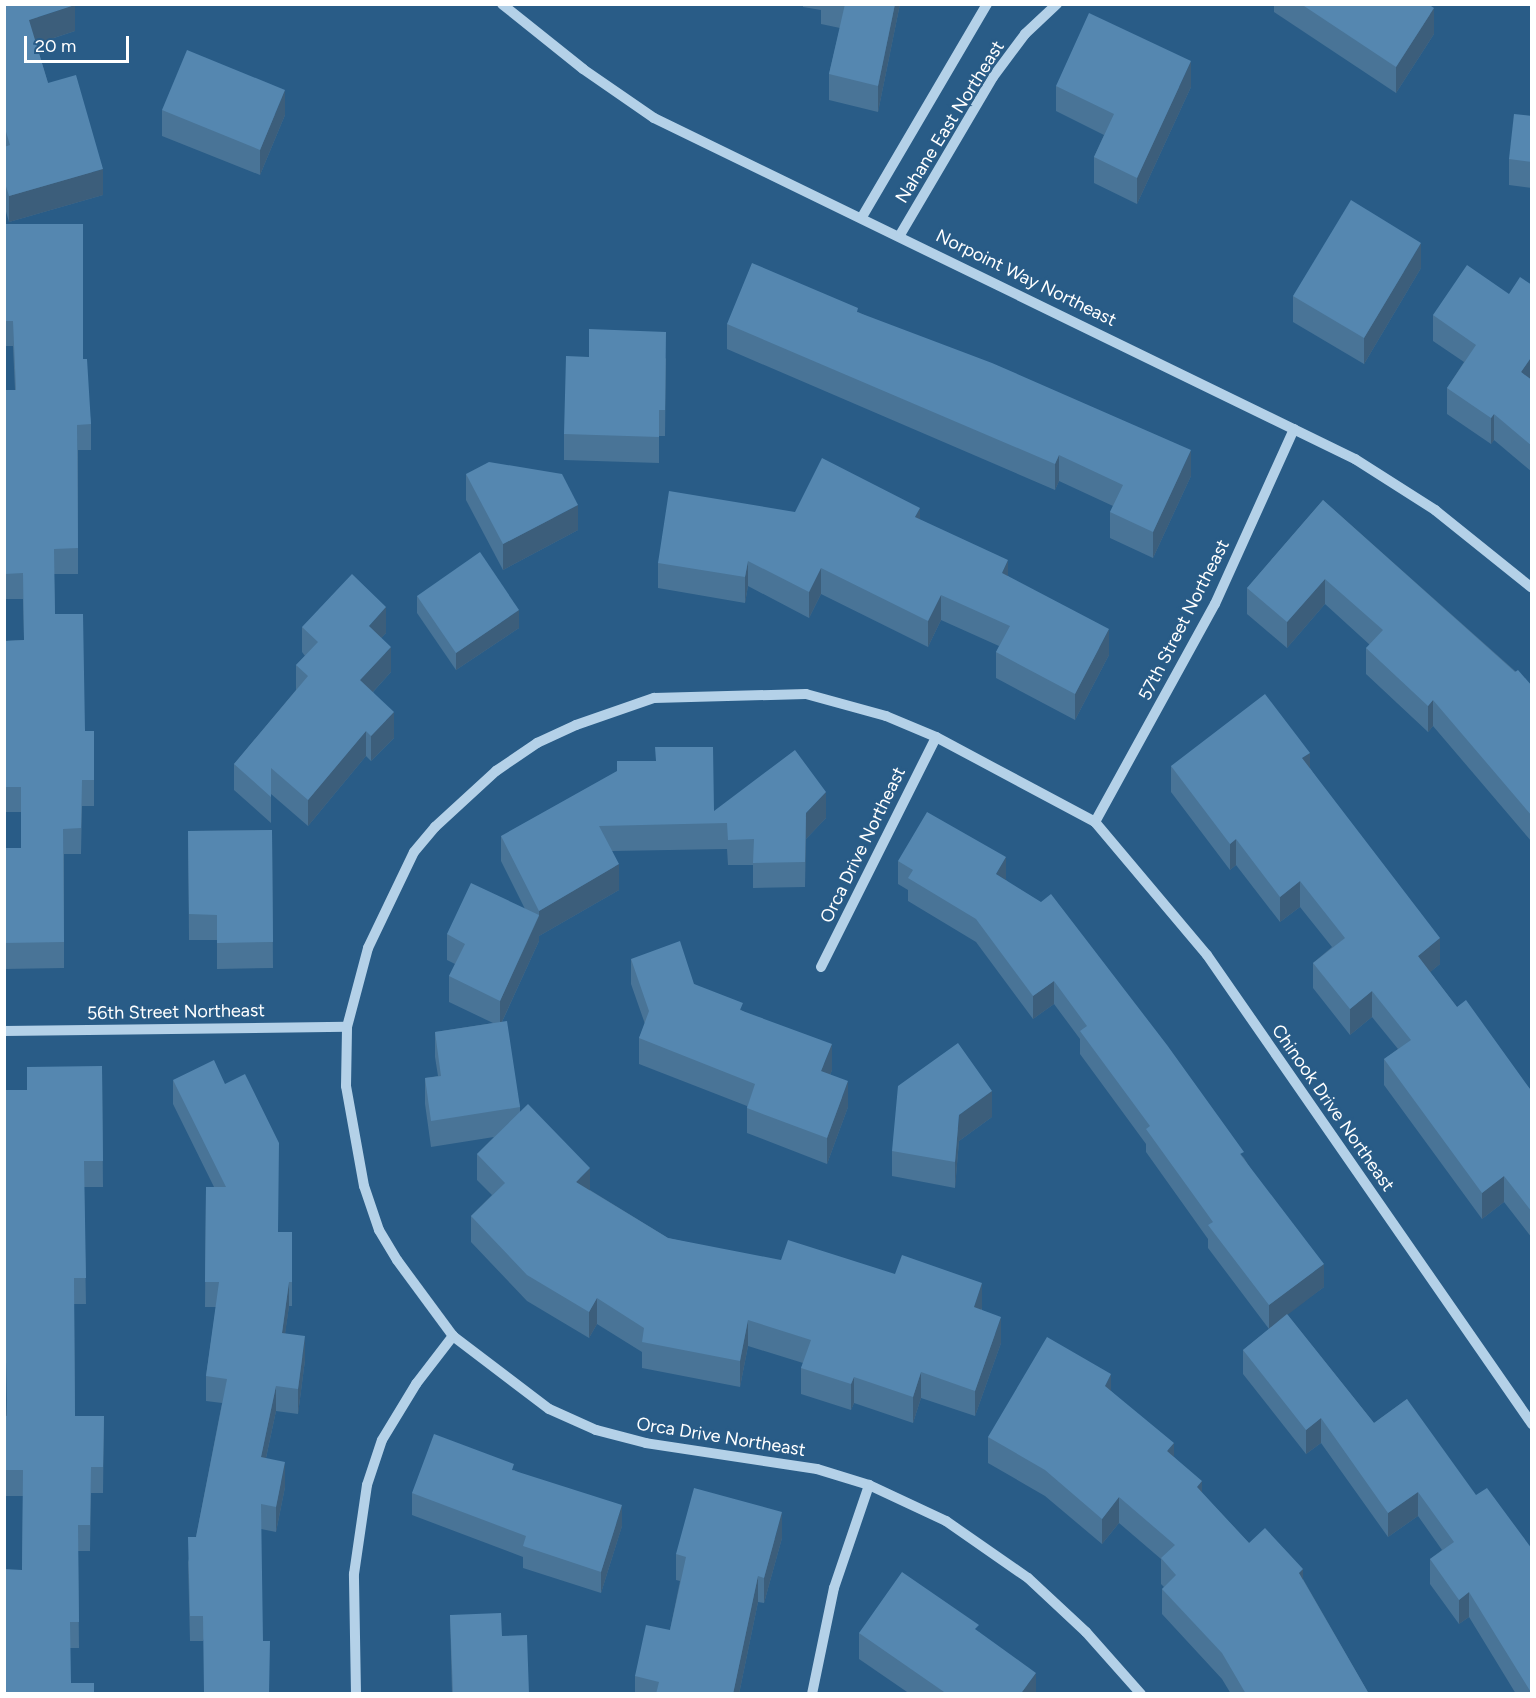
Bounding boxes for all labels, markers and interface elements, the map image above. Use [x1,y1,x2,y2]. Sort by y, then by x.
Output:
scale bar [27,24,132,62]
text: 20 m [35,35,76,57]
street label: Nahane East Northeast [891,37,1009,207]
street label: Norpoint Way Northeast [932,225,1120,331]
street label: 57th Street Northeast [1134,536,1234,704]
street label: Orca Drive Northeast [816,763,910,927]
street label: 56th Street Northeast [87,1000,265,1024]
street label: Chinook Drive Northeast [1267,1020,1399,1196]
street label: Orca Drive Northeast [635,1413,807,1461]

